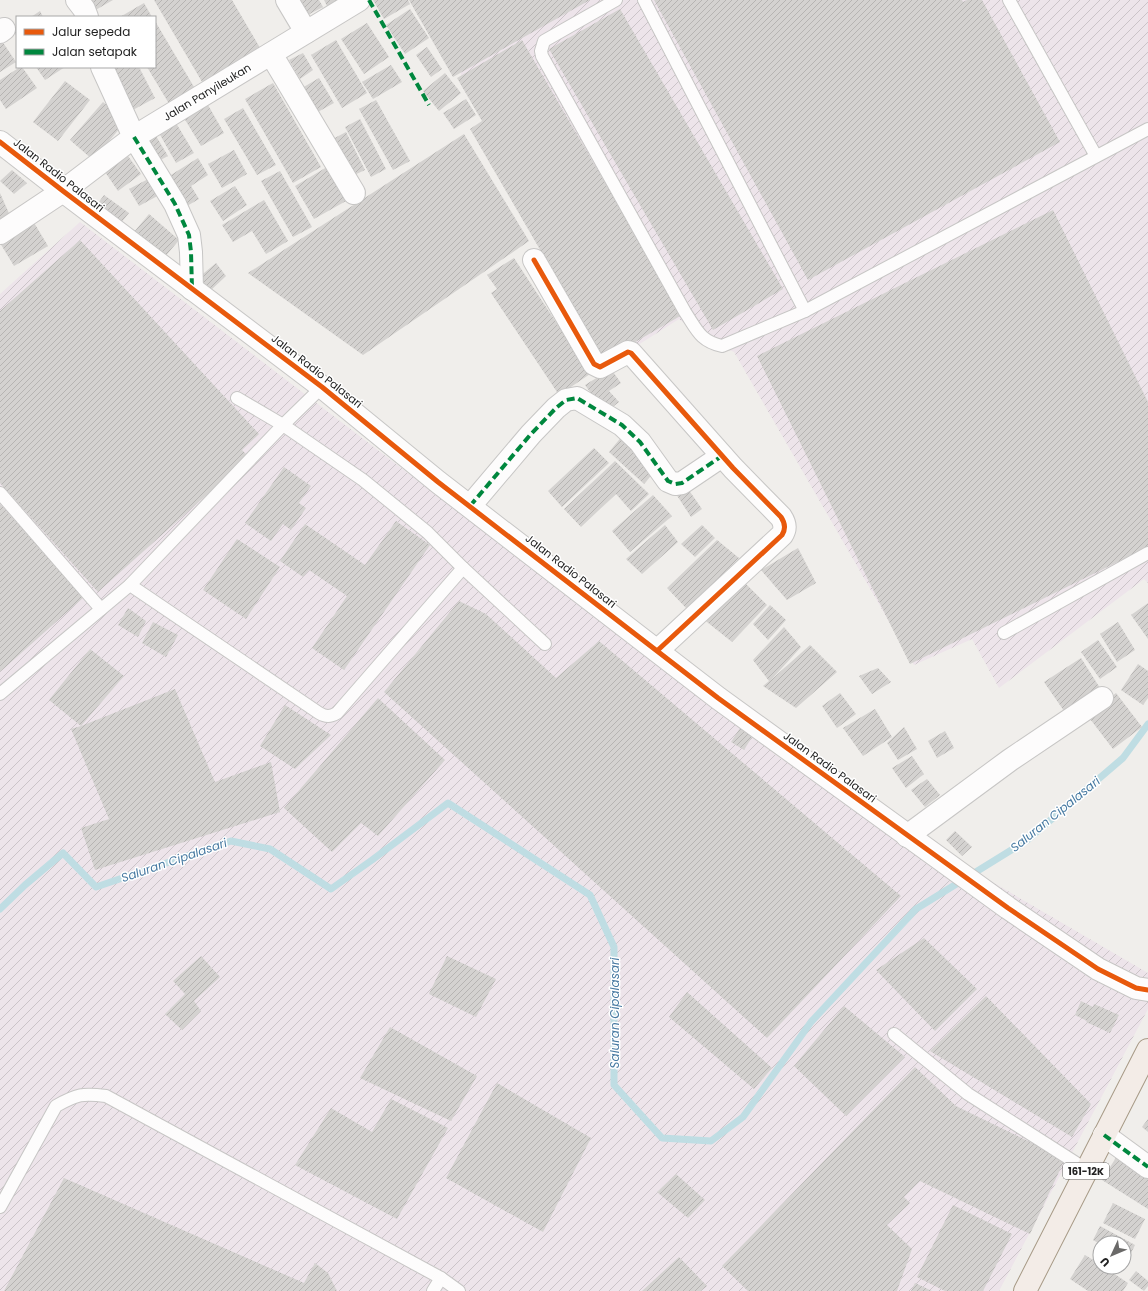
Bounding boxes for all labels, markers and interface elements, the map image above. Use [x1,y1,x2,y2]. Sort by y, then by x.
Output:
legend [16,16,156,68]
text: Jalur sepeda [52,23,130,40]
text: Jalan setapak [52,43,138,60]
street label: Jalan Panyileukan [160,59,254,125]
street label: Jalan Radio Palasari [10,134,108,216]
street label: Jalan Radio Palasari [268,330,366,412]
street label: Jalan Radio Palasari [522,530,620,612]
street label: Jalan Radio Palasari [780,728,880,806]
water label: Saluran Cipalasari [1007,772,1104,855]
water label: Saluran Cipalasari [119,834,230,886]
water label: Saluran Cipalasari [606,957,623,1068]
road number: 161-12K [1063,1163,1109,1179]
north arrow [1092,1235,1132,1275]
text: U [1096,1253,1113,1270]

